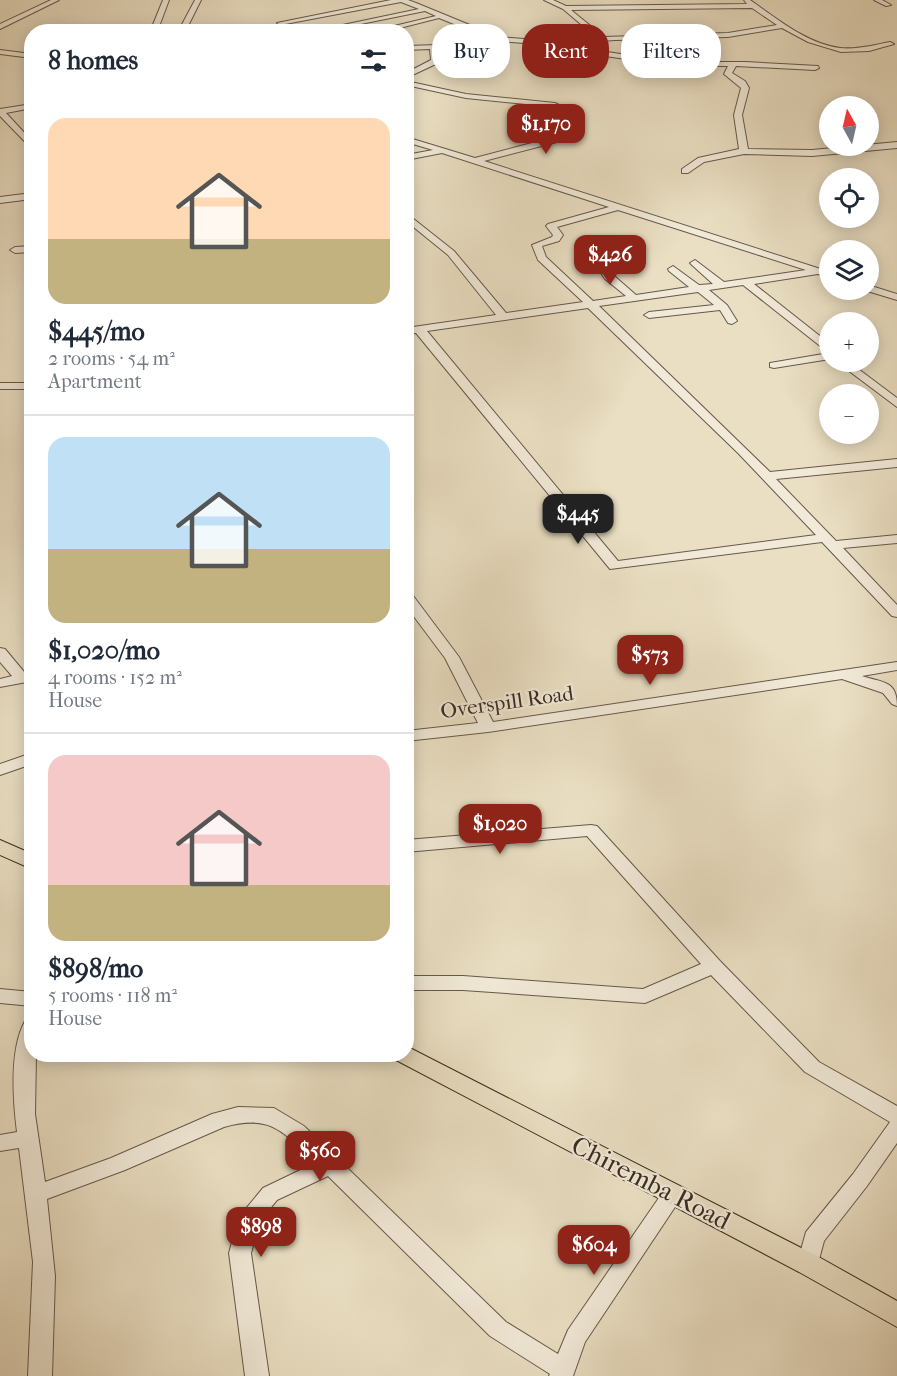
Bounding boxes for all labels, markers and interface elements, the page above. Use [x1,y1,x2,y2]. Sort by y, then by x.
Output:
chip: Buy [432,24,510,78]
chip: Rent [522,24,609,78]
chip: Filters [621,24,721,78]
icon: filters [357,44,390,77]
text: 8 homes [48,45,138,76]
north arrow [819,96,879,156]
map controls [819,96,879,444]
pin: $1,170 [497,104,595,155]
text: $1,170 [521,112,571,135]
icon: home [165,157,273,265]
button: locate [819,168,879,228]
pin: $426 [574,235,646,286]
button: layers [819,240,879,300]
text: $426 [588,243,632,266]
button: + [819,312,879,372]
text: $445/mo [48,316,145,347]
text: 2 rooms · 54 m² [48,347,175,370]
text: Apartment [48,370,142,393]
button: − [819,384,879,444]
icon: home [165,476,273,584]
pin: $445 [542,494,614,545]
text: $445 [557,502,599,525]
text: $1,020/mo [48,635,160,666]
pin: $573 [614,635,686,686]
text: $573 [631,643,669,666]
text: 4 rooms · 152 m² [48,666,182,689]
street label: Overspill Road [439,681,576,723]
text: House [48,689,102,712]
icon: home [165,794,273,902]
pin: $1,020 [451,804,549,855]
text: $1,020 [473,812,527,835]
text: $898/mo [48,953,143,984]
text: 5 rooms · 118 m² [48,984,177,1007]
text: House [48,1007,102,1030]
street label: Chiremba Road [566,1130,736,1237]
pin: $560 [284,1131,356,1182]
text: $560 [299,1139,341,1162]
pin: $898 [225,1207,297,1258]
text: $898 [240,1215,282,1238]
pin: $604 [558,1225,630,1276]
text: $604 [572,1233,616,1256]

